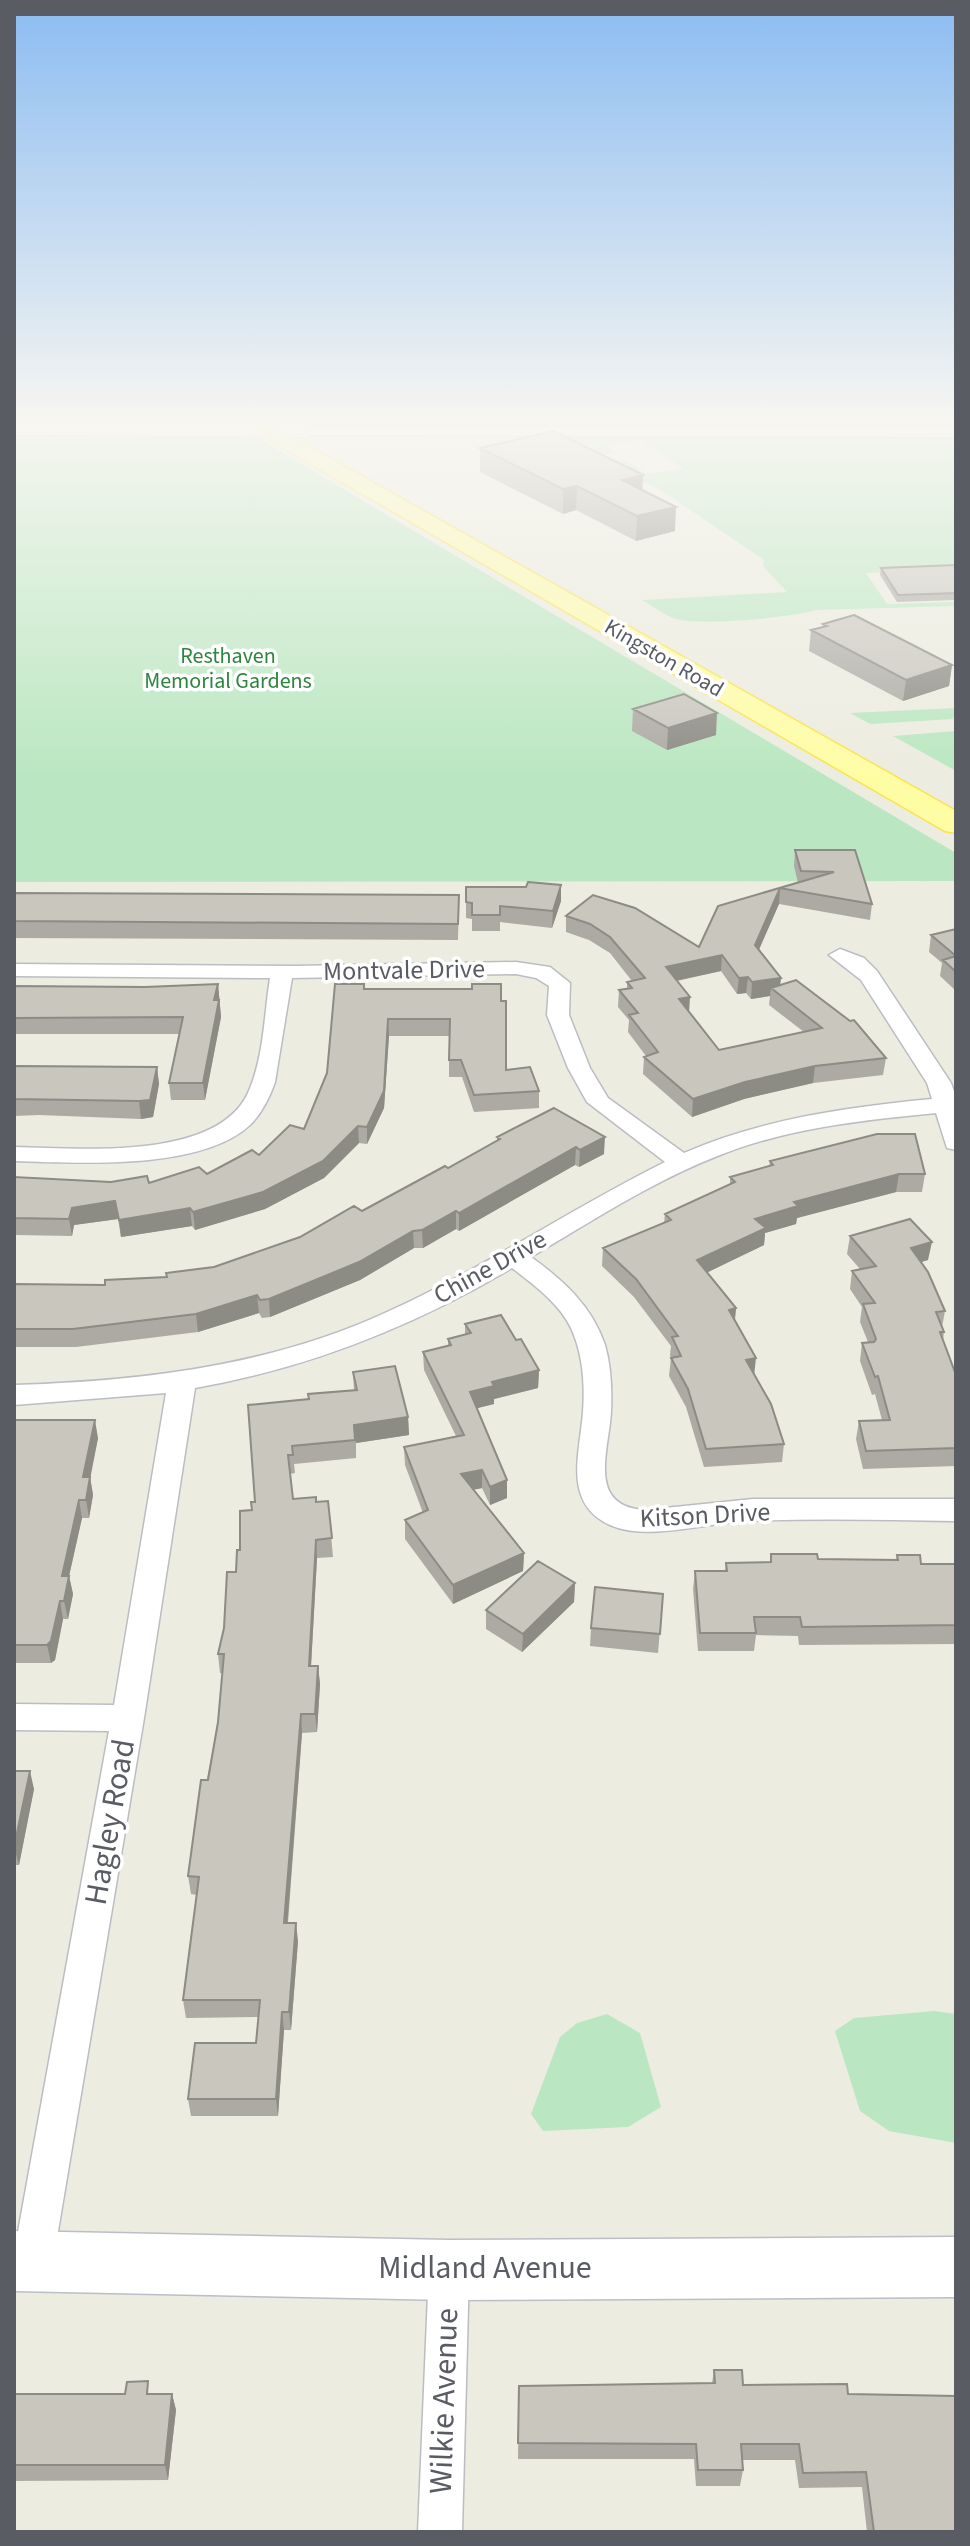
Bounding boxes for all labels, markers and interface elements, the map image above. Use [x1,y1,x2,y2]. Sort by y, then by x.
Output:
street label: Kingston Road [599,611,729,705]
park label: Resthaven Memorial Gardens [144,640,312,697]
street label: Montvale Drive [323,950,485,990]
street label: Chine Drive [427,1221,553,1313]
street label: Kitson Drive [639,1493,771,1537]
street label: Hagley Road [73,1736,147,1908]
street label: Midland Avenue [378,2245,592,2291]
street label: Wilkie Avenue [418,2307,470,2495]

